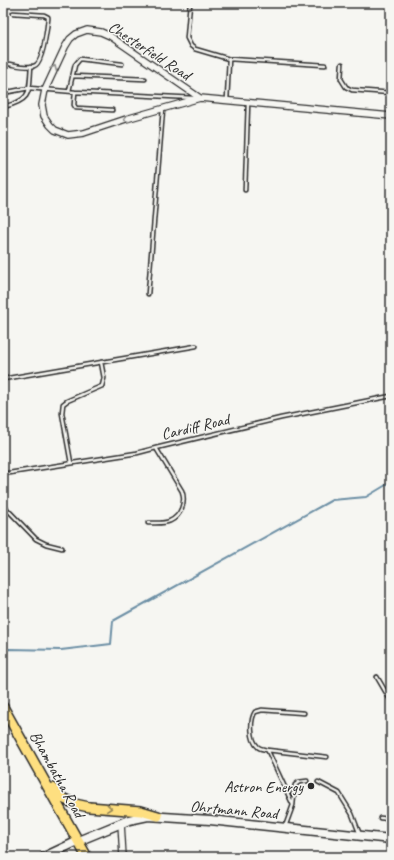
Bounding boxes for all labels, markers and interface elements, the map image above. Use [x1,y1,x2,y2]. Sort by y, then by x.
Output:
street label: Chesterfield Road [105,17,197,86]
one-way arrow [50,64,58,71]
one-way arrow [123,114,130,123]
street label: Cardiff Road [159,409,234,444]
street label: Bhambatha Road [25,728,90,824]
place label: Astron Energy [224,777,305,797]
marker: Astron Energy [306,781,316,791]
street label: Ohrtmann Road [189,796,281,824]
one-way arrow [105,804,112,813]

